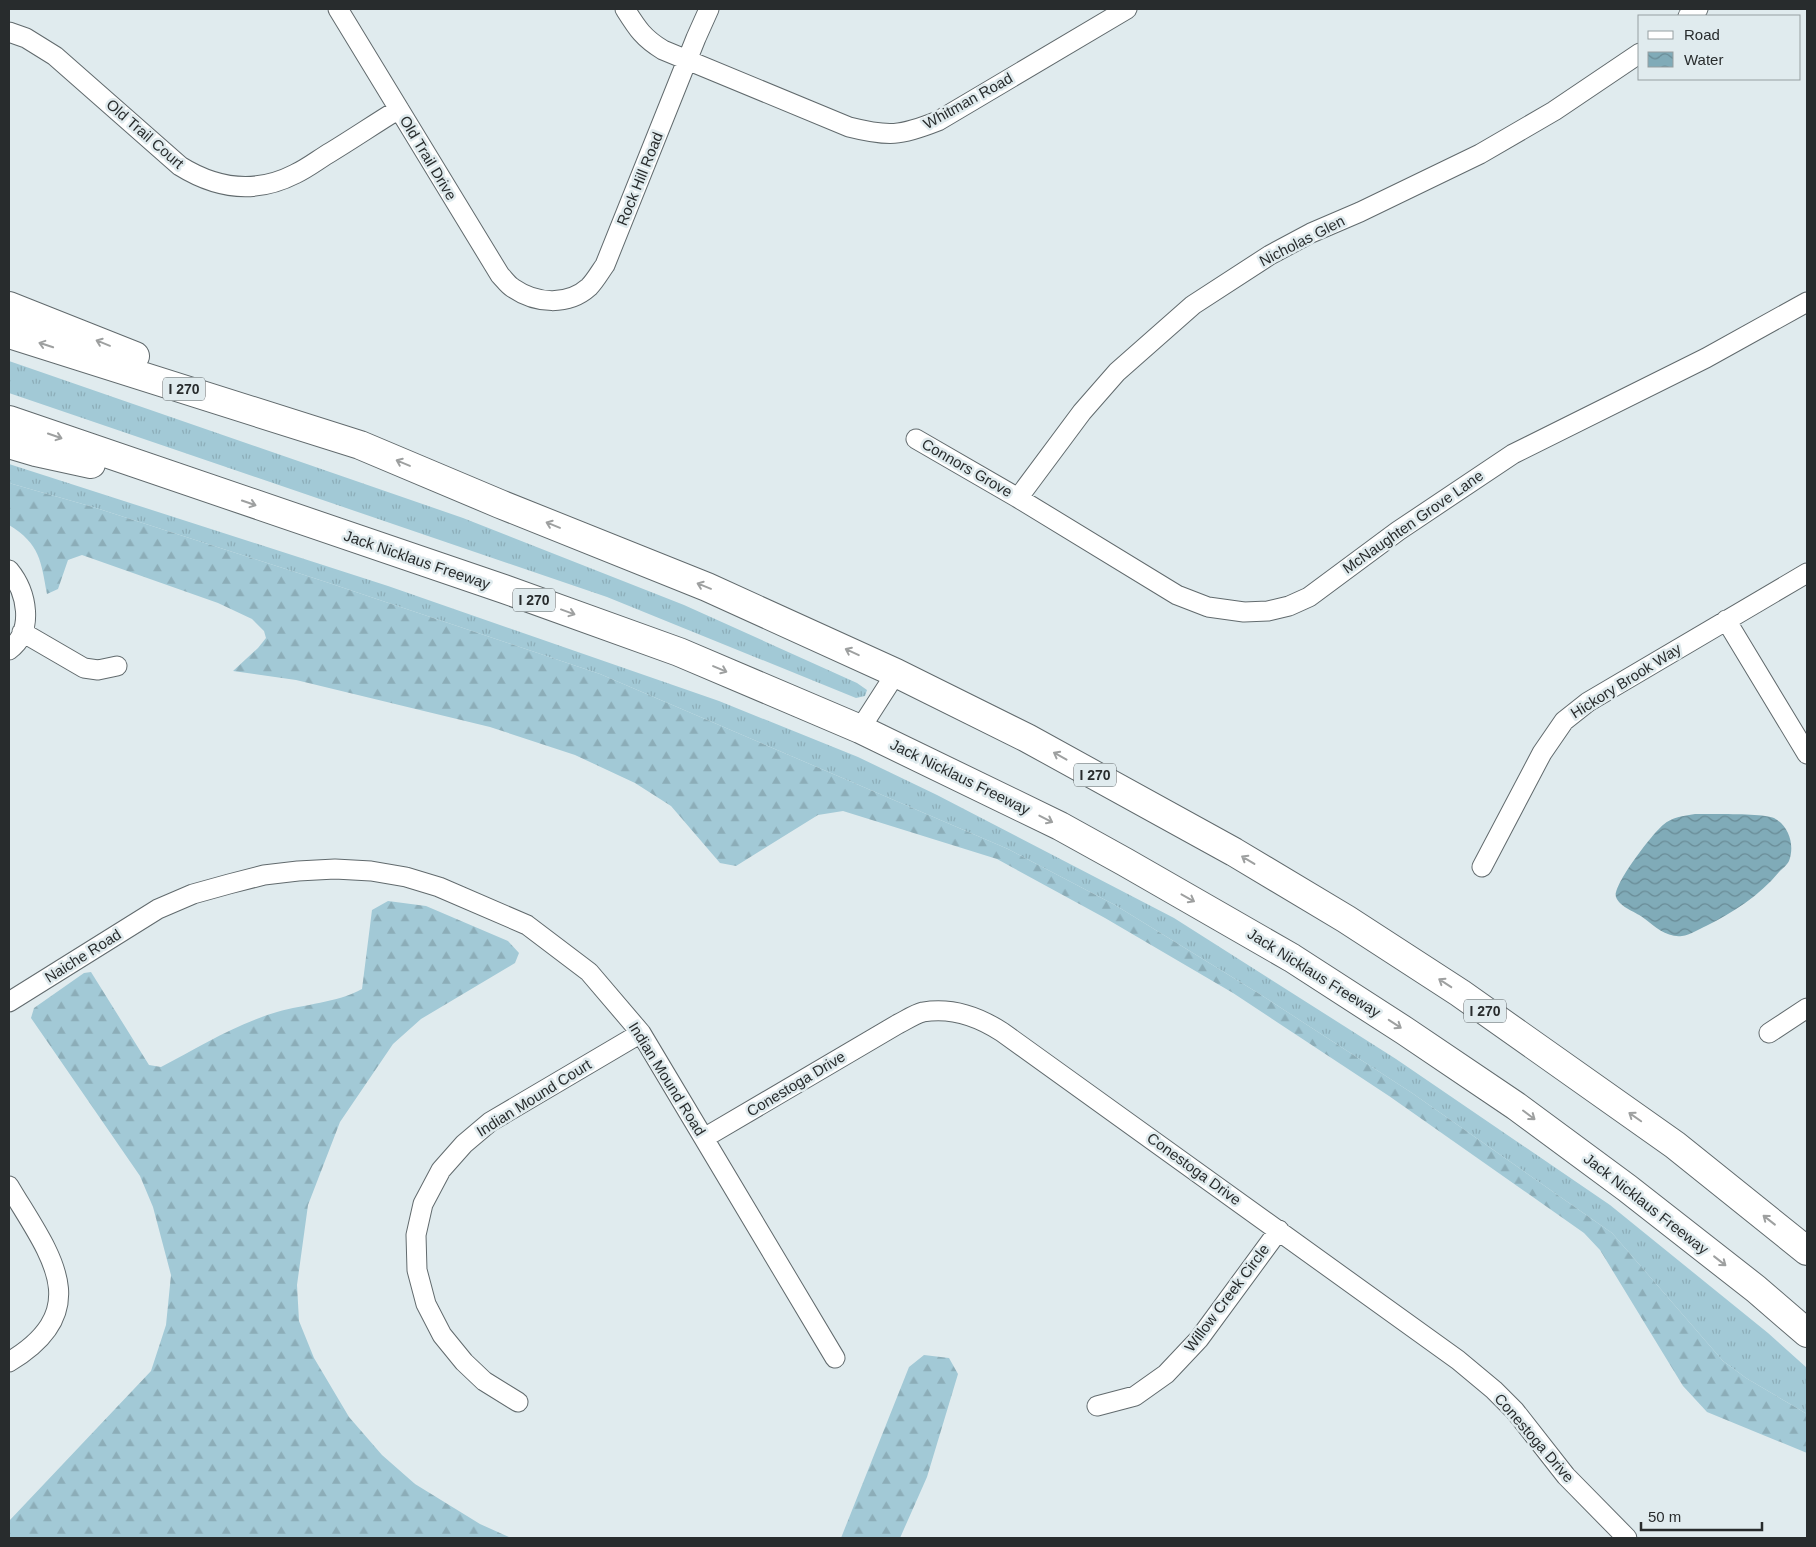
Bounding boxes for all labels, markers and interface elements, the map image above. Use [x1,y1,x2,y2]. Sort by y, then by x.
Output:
legend [1638,15,1801,80]
text: Road [1684,26,1720,43]
text: Water [1684,51,1723,68]
street label: Whitman Road [920,69,1015,132]
street label: Old Trail Court [103,95,188,172]
street label: Old Trail Drive [397,113,460,203]
street label: Rock Hill Road [613,130,666,228]
street label: Nicholas Glen [1256,212,1347,269]
one-way arrow [96,338,111,347]
one-way arrow [39,340,55,350]
road number: I 270 [163,378,205,400]
one-way arrow [47,432,62,441]
street label: Connors Grove [919,435,1016,500]
one-way arrow [396,458,411,467]
street label: McNaughten Grove Lane [1339,467,1486,577]
one-way arrow [240,499,256,508]
one-way arrow [546,520,561,529]
street label: Jack Nicklaus Freeway [342,527,493,593]
one-way arrow [697,580,712,590]
road number: I 270 [513,588,555,612]
one-way arrow [560,608,575,617]
street label: Hickory Brook Way [1567,639,1684,721]
one-way arrow [845,647,860,657]
one-way arrow [712,665,727,675]
street label: Jack Nicklaus Freeway [888,735,1033,818]
one-way arrow [1053,750,1068,760]
road number: I 270 [1074,764,1116,786]
one-way arrow [1038,814,1053,824]
one-way arrow [1241,854,1255,864]
one-way arrow [1180,893,1195,903]
street label: Naiche Road [41,925,124,986]
street label: Jack Nicklaus Freeway [1245,925,1384,1021]
one-way arrow [1438,978,1452,988]
road number: I 270 [1464,999,1506,1022]
street label: Indian Mound Road [626,1019,709,1139]
one-way arrow [1387,1020,1401,1030]
street label: Conestoga Drive [743,1048,848,1120]
street label: Indian Mound Court [473,1055,595,1140]
one-way arrow [1522,1110,1535,1121]
one-way arrow [1628,1112,1642,1122]
street label: Conestoga Drive [1144,1129,1244,1208]
street label: Jack Nicklaus Freeway [1581,1150,1712,1258]
one-way arrow [1763,1215,1776,1226]
street label: Willow Creek Circle [1181,1241,1273,1355]
one-way arrow [1713,1256,1726,1267]
street label: Conestoga Drive [1491,1390,1577,1485]
scale bar [1641,1500,1762,1532]
text: 50 m [1648,1508,1681,1525]

